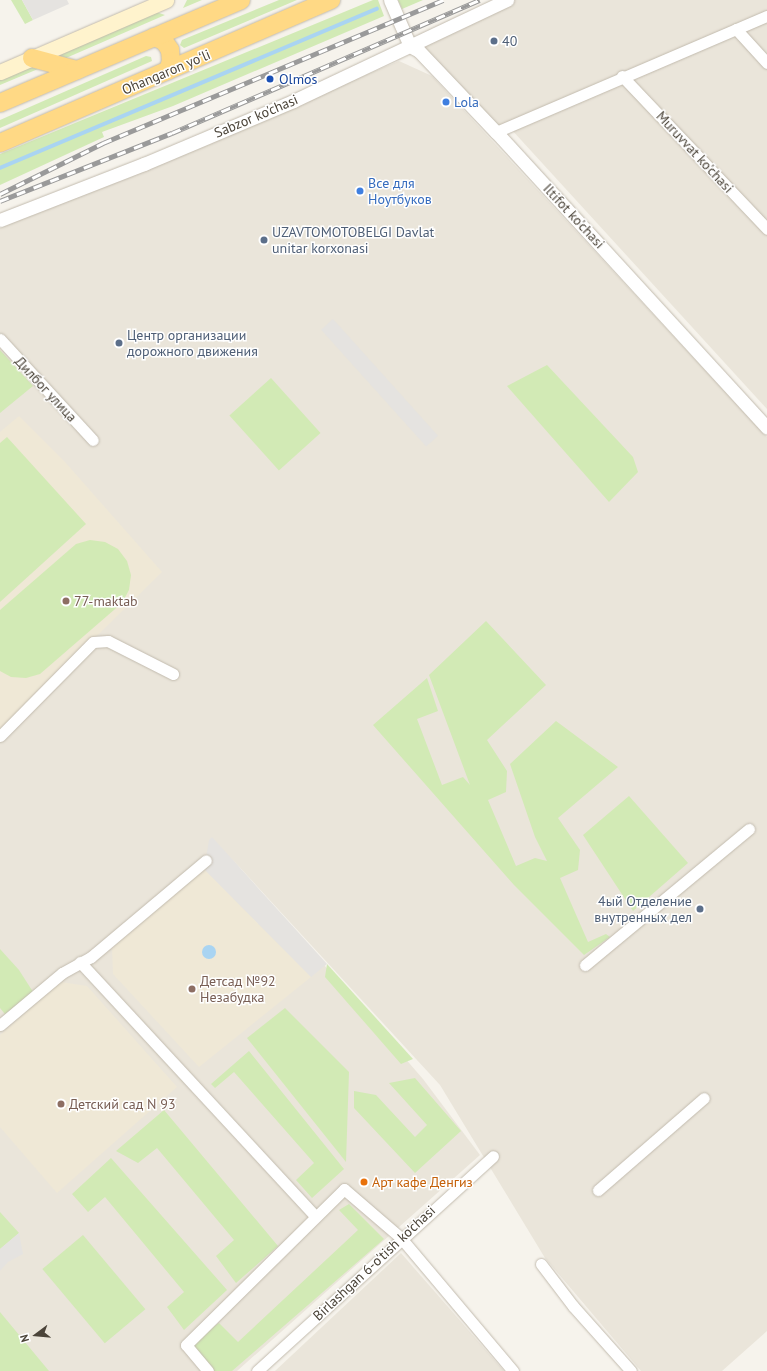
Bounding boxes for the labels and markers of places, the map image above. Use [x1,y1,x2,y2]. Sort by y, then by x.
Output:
place label: 40 [502,33,517,49]
marker: 40 [489,36,499,46]
place label: Olmos [279,71,317,87]
marker: Olmos [264,73,276,85]
place label: Lola [454,94,479,110]
marker: Lola [441,97,451,107]
place label: Все для Ноутбуков [368,175,432,208]
marker: Все для Ноутбуков [355,186,365,196]
place label: UZAVTOMOTOBELGI Davlat unitar korxonasi [272,224,434,256]
marker: UZAVTOMOTOBELGI Davlat unitar korxonasi [259,235,269,245]
place label: Центр организации дорожного движения [127,327,258,360]
marker: Центр организации дорожного движения [114,338,124,348]
place label: 77-maktab [74,593,138,609]
marker: 77-maktab [61,596,71,606]
place label: 4ый Отделение внутренных дел [594,893,692,926]
marker: 4ый Отделение внутренных дел [695,904,705,914]
place label: Детсад №92 Незабудка [200,973,276,1006]
marker: Детсад №92 Незабудка [187,984,197,994]
place label: Детский сад N 93 [69,1096,176,1112]
marker: Детский сад N 93 [56,1099,66,1109]
place label: Арт кафе Денгиз [372,1174,474,1190]
marker: Арт кафе Денгиз [359,1177,369,1187]

